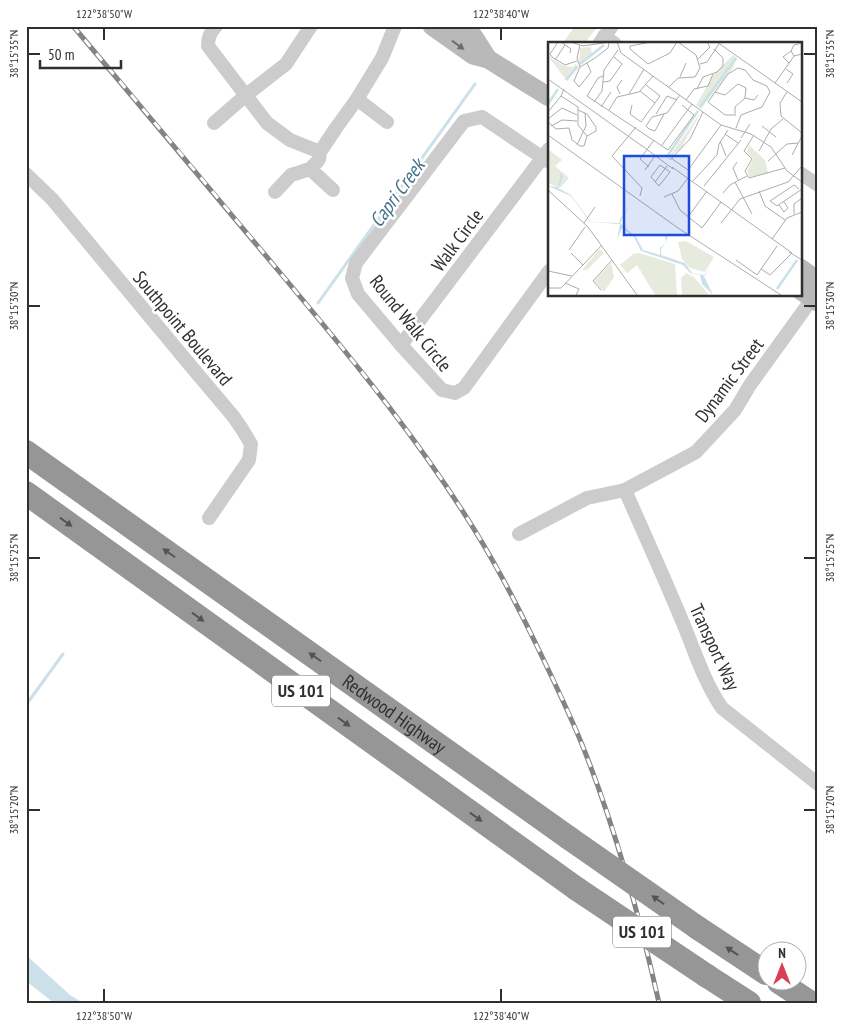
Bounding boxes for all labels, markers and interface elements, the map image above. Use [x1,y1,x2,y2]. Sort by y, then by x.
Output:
text: 122°38'50"W [76,6,132,21]
text: 122°38'40"W [473,6,529,21]
text: 38°15'35"N [6,30,21,78]
text: 38°15'35"N [822,30,837,78]
scale bar [40,38,121,70]
one-way arrow [452,40,465,50]
inset map [548,42,802,296]
text: 50 m [48,45,74,64]
water label: Capri Creek [364,152,432,232]
street label: Walk Circle [426,204,488,276]
street label: Southpoint Boulevard [128,266,238,390]
street label: Round Walk Circle [365,270,457,376]
text: 38°15'30"N [6,282,21,330]
text: 38°15'30"N [822,282,837,330]
street label: Dynamic Street [690,333,769,427]
one-way arrow [59,517,73,527]
text: 38°15'25"N [6,534,21,582]
text: 38°15'25"N [822,534,837,582]
one-way arrow [162,548,175,558]
street label: Transport Way [685,600,746,695]
one-way arrow [191,612,205,622]
one-way arrow [309,652,322,663]
street label: Redwood Highway [338,669,451,759]
road number: US 101 [272,676,330,706]
one-way arrow [337,717,351,727]
text: 38°15'20"N [6,786,21,834]
text: 38°15'20"N [822,786,837,834]
one-way arrow [469,812,483,822]
one-way arrow [652,895,665,905]
road number: US 101 [613,916,671,948]
north arrow [756,942,806,992]
text: N [778,944,786,962]
one-way arrow [726,946,739,956]
text: 122°38'50"W [76,1008,132,1023]
text: 122°38'40"W [473,1008,529,1023]

